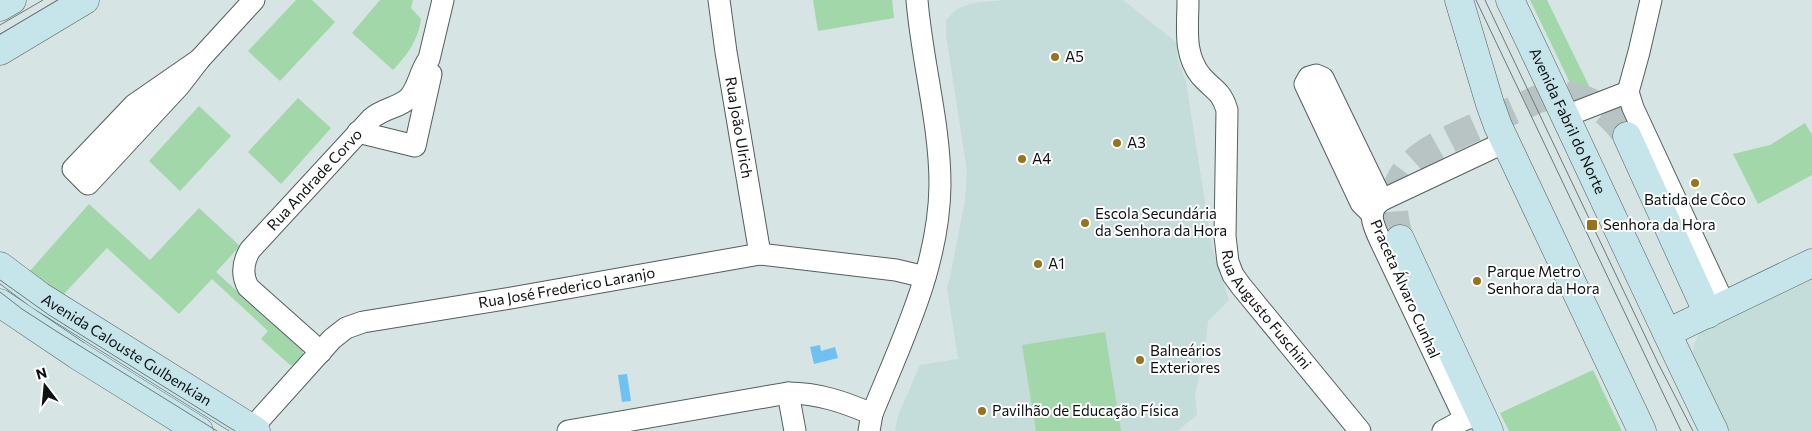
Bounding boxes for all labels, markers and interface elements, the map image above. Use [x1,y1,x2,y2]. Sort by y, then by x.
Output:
street label: Avenida Fabril do Norte [1526,45,1610,197]
place label: A5 [1065,47,1084,65]
marker: A5 [1049,51,1061,63]
street label: Rua João Ulrich [722,75,757,179]
street label: Rua Andrade Corvo [263,125,365,234]
place label: A3 [1127,133,1146,151]
marker: A3 [1111,137,1123,149]
place label: A4 [1032,149,1051,167]
marker: A4 [1016,153,1028,165]
marker: Batida de Côco [1689,177,1701,189]
place label: Batida de Côco [1644,190,1746,208]
place label: Escola Secundária da Senhora da Hora [1095,204,1227,239]
place label: Senhora da Hora [1603,215,1716,233]
street label: Praceta Álvaro Cunhal [1367,216,1446,361]
marker: Escola Secundária da Senhora da Hora [1079,217,1091,229]
marker: Senhora da Hora [1585,218,1599,232]
street label: Rua Augusto Fuschini [1219,249,1315,372]
place label: A1 [1048,254,1065,272]
marker: A1 [1032,258,1044,270]
place label: Parque Metro Senhora da Hora [1487,262,1600,297]
street label: Rua José Frederico Laranjo [477,263,656,311]
marker: Parque Metro Senhora da Hora [1471,275,1483,287]
street label: Avenida Calouste Gulbenkian [39,289,215,409]
place label: Balneários Exteriores [1150,341,1221,376]
marker: Balneários Exteriores [1134,354,1146,366]
north arrow [20,361,70,411]
text: N [34,363,49,383]
place label: Pavilhão de Educação Física [992,401,1179,419]
marker: Pavilhão de Educação Física [976,405,988,417]

